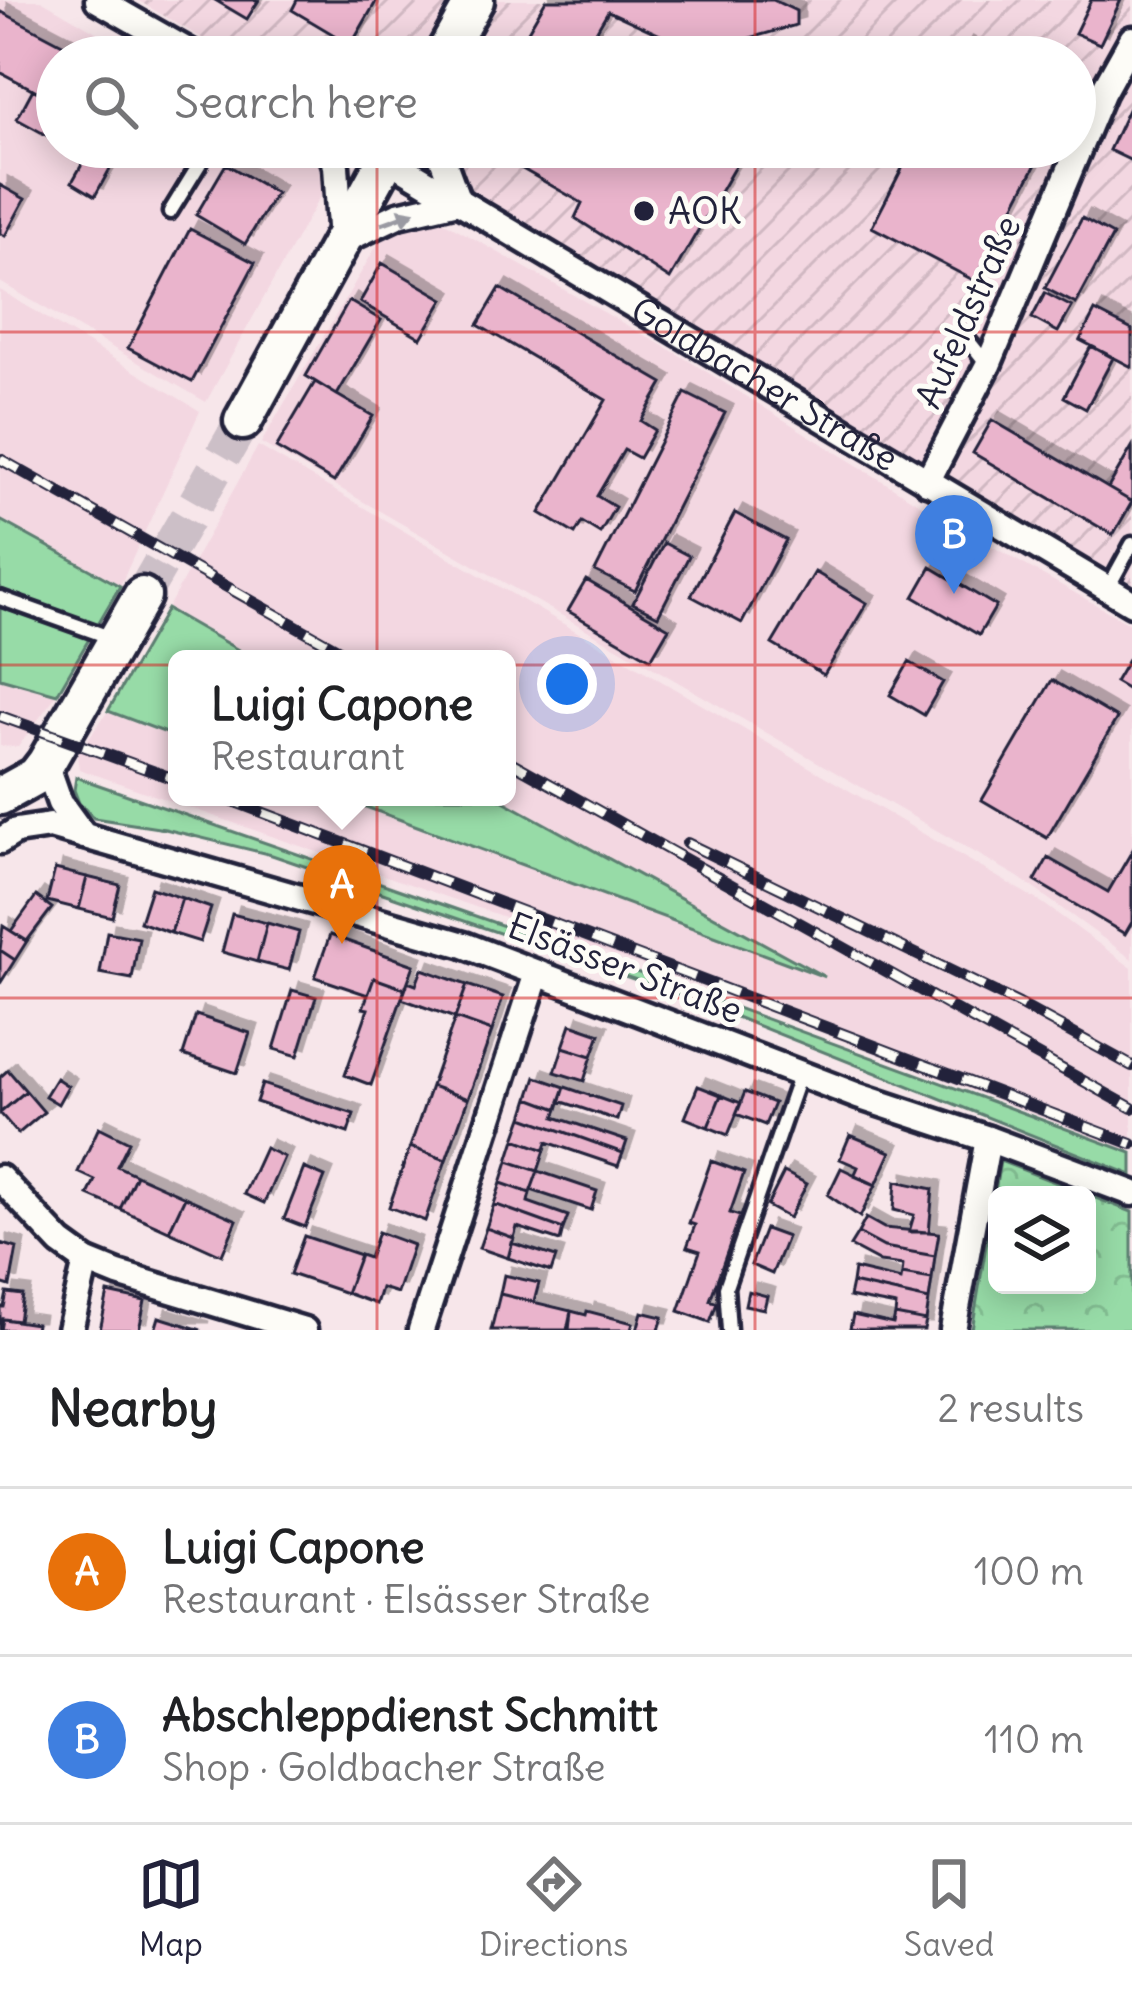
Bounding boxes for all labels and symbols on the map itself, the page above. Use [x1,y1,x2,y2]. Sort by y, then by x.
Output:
place label: AOK [668,189,741,234]
marker: AOK [631,198,657,224]
one-way arrow [380,208,416,226]
street label: Aufeldstraße [906,209,1030,415]
street label: Goldbacher Straße [623,287,906,481]
pin: B [915,495,993,594]
your location [537,654,597,714]
pin: A [303,845,381,944]
street label: Elsässer Straße [502,903,748,1033]

